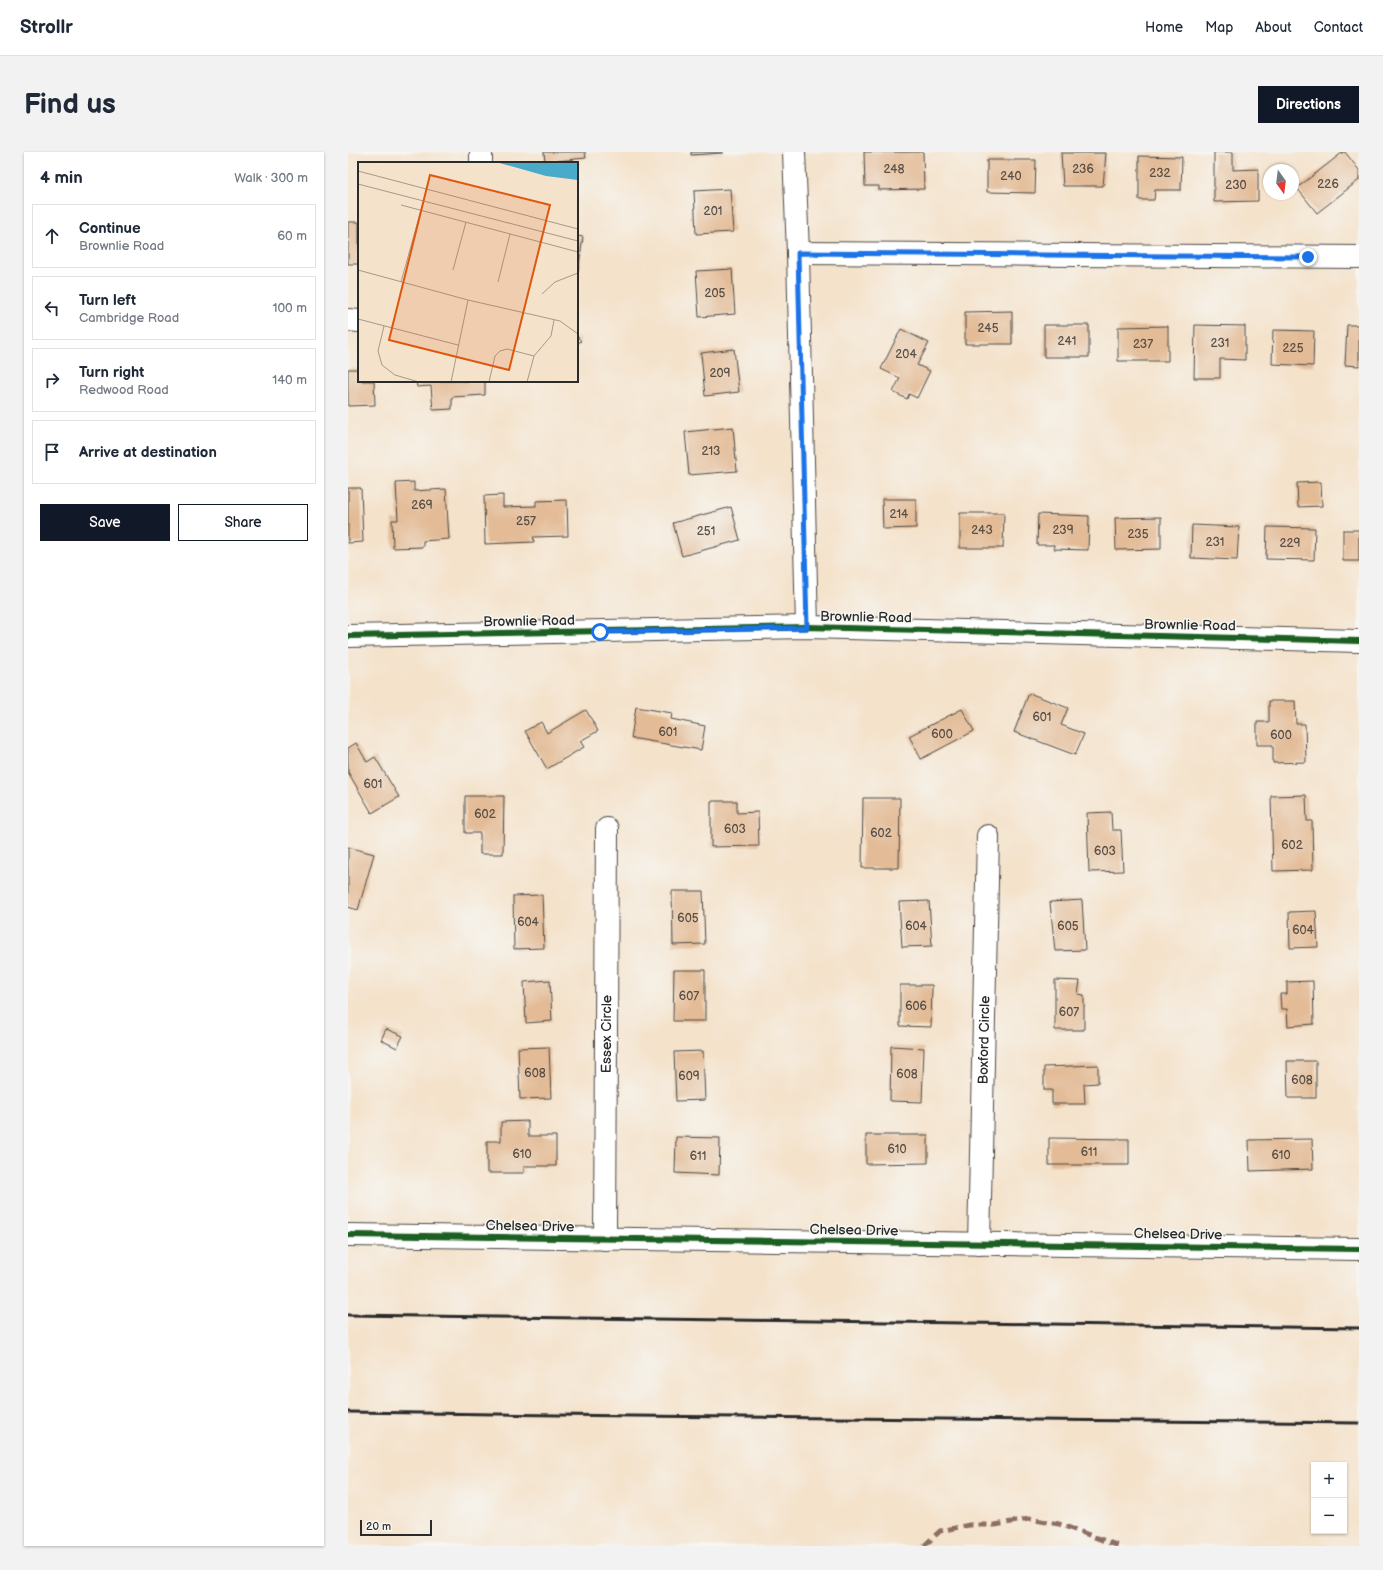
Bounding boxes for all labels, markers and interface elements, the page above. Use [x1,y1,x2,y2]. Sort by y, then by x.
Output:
text: Strollr [20,16,73,39]
text: Home [1145,19,1183,36]
text: Map [1205,19,1233,36]
text: About [1255,19,1292,36]
text: Contact [1314,19,1363,36]
button: Directions [1258,86,1359,123]
text: Find us [24,88,116,121]
inset map [358,162,578,382]
house number: 248 [883,162,905,177]
house number: 236 [1072,162,1094,177]
north arrow [1263,164,1299,200]
house number: 232 [1149,166,1171,181]
text: 4 min [40,168,83,188]
house number: 240 [1000,169,1022,184]
text: Walk · 300 m [234,170,308,186]
house number: 226 [1317,177,1339,192]
house number: 230 [1225,178,1247,193]
house number: 201 [704,204,722,219]
text: Continue [79,219,141,238]
icon: ahead [41,225,63,247]
text: 60 m [277,228,307,244]
text: Brownlie Road [79,238,164,254]
route end [1299,248,1317,266]
house number: 205 [704,286,726,301]
text: Turn left [79,291,136,310]
icon: left [41,297,63,319]
text: 100 m [272,300,307,316]
text: Cambridge Road [79,310,179,326]
house number: 245 [977,321,999,336]
house number: 241 [1058,334,1076,349]
house number: 231 [1211,336,1229,351]
house number: 237 [1133,337,1153,352]
house number: 225 [1282,341,1304,356]
house number: 204 [895,347,917,362]
text: Turn right [79,363,144,382]
house number: 209 [709,366,731,381]
icon: right [41,369,63,391]
text: 140 m [272,372,307,388]
text: Redwood Road [79,382,169,398]
icon: arrive [41,441,63,463]
text: Arrive at destination [79,443,217,462]
house number: 213 [702,444,720,459]
house number: 269 [411,498,433,513]
button: Save [40,504,170,541]
button: Share [178,504,308,541]
house number: 214 [890,507,909,522]
house number: 257 [516,514,536,529]
house number: 243 [971,523,993,538]
house number: 239 [1052,523,1074,538]
house number: 251 [697,524,715,539]
house number: 235 [1127,527,1149,542]
house number: 231 [1206,535,1224,550]
house number: 229 [1279,536,1301,551]
street label: Brownlie Road [820,608,912,626]
street label: Brownlie Road [483,612,575,630]
street label: Brownlie Road [1144,616,1236,634]
route start [591,623,609,641]
house number: 601 [1032,710,1052,725]
house number: 601 [658,725,678,740]
house number: 600 [931,727,953,742]
house number: 600 [1270,728,1292,743]
house number: 601 [363,777,383,792]
house number: 602 [474,807,496,822]
house number: 603 [724,822,746,837]
house number: 602 [870,826,892,841]
house number: 602 [1281,838,1303,853]
house number: 603 [1094,844,1116,859]
house number: 605 [677,911,699,926]
house number: 604 [517,915,540,930]
house number: 604 [905,919,928,934]
house number: 605 [1057,919,1079,934]
house number: 604 [1292,923,1315,938]
house number: 607 [679,989,699,1004]
street label: Essex Circle [597,995,615,1073]
street label: Boxford Circle [974,995,993,1085]
house number: 606 [905,999,927,1014]
house number: 607 [1059,1005,1079,1020]
house number: 608 [524,1066,546,1081]
house number: 608 [896,1067,918,1082]
house number: 609 [678,1069,700,1084]
house number: 608 [1291,1073,1313,1088]
house number: 610 [887,1142,907,1157]
house number: 611 [1081,1145,1097,1160]
house number: 610 [512,1147,532,1162]
house number: 610 [1271,1148,1291,1163]
house number: 611 [690,1149,706,1164]
street label: Chelsea Drive [485,1217,575,1235]
street label: Chelsea Drive [809,1221,899,1239]
street label: Chelsea Drive [1133,1225,1223,1243]
map controls [1311,1462,1347,1534]
button: + [1311,1462,1347,1498]
button: − [1311,1498,1347,1534]
scale bar [360,1518,432,1537]
text: 20 m [366,1520,391,1533]

